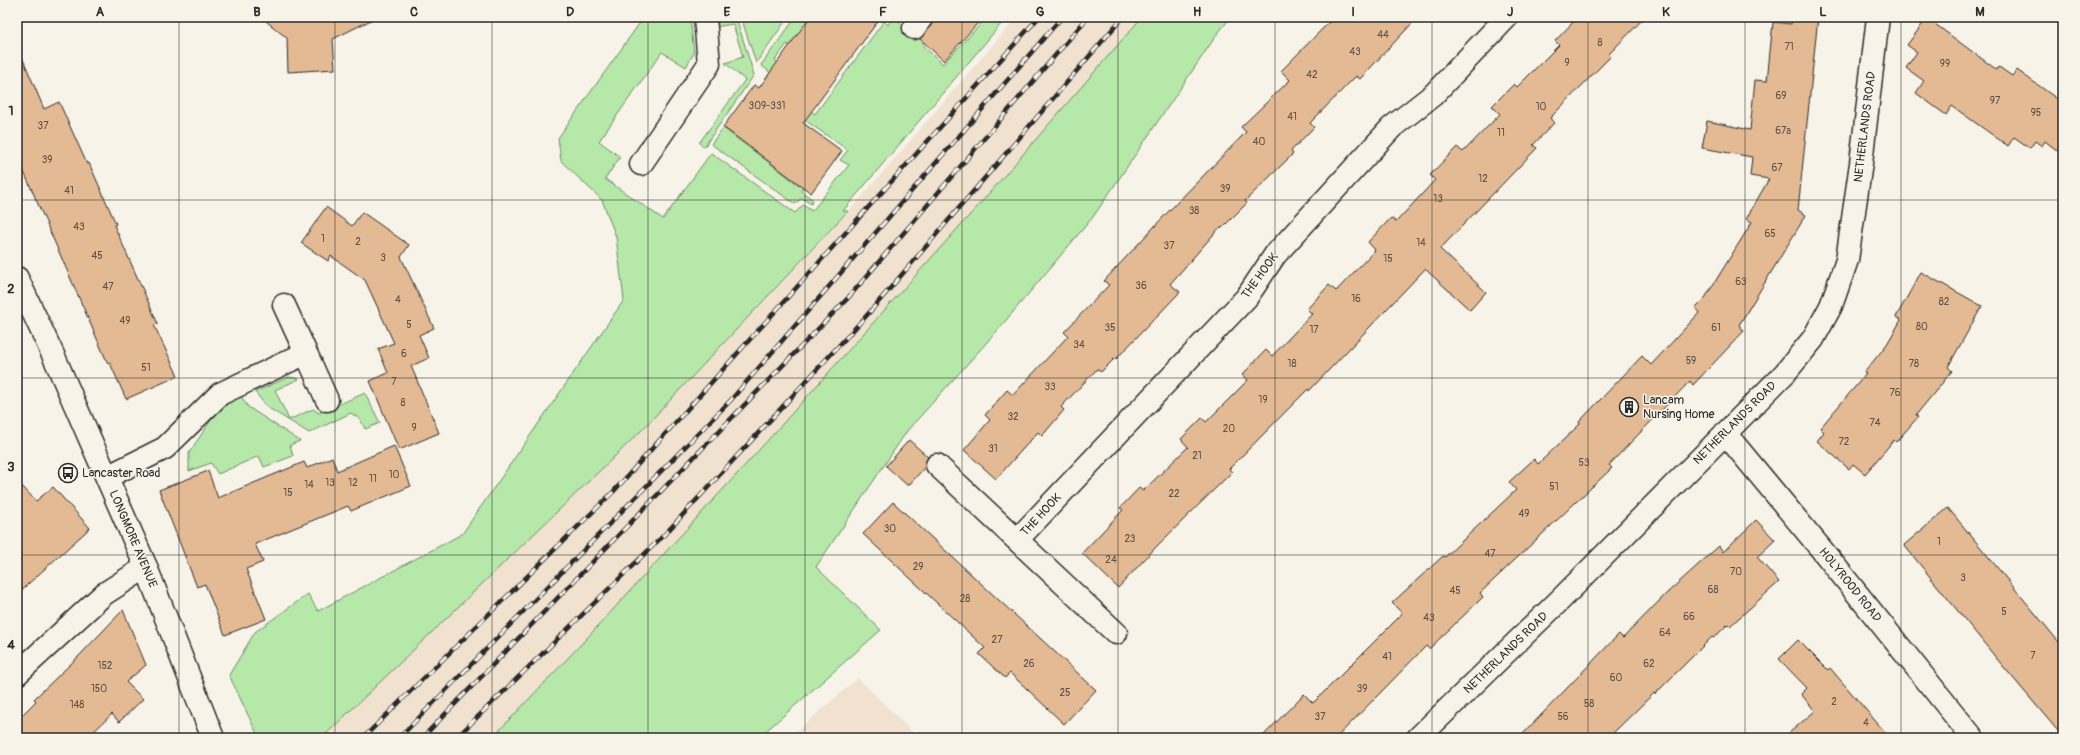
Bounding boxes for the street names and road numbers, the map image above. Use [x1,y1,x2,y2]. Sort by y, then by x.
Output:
street label: NETHERLANDS ROAD [1851,70,1879,183]
street label: THE HOOK [1238,250,1282,302]
street label: NETHERLANDS ROAD [1690,378,1780,468]
street label: LONGMORE AVENUE [106,488,160,590]
street label: THE HOOK [1017,490,1065,540]
street label: HOLYROOD ROAD [1815,545,1885,626]
street label: NETHERLANDS ROAD [1461,609,1552,697]

